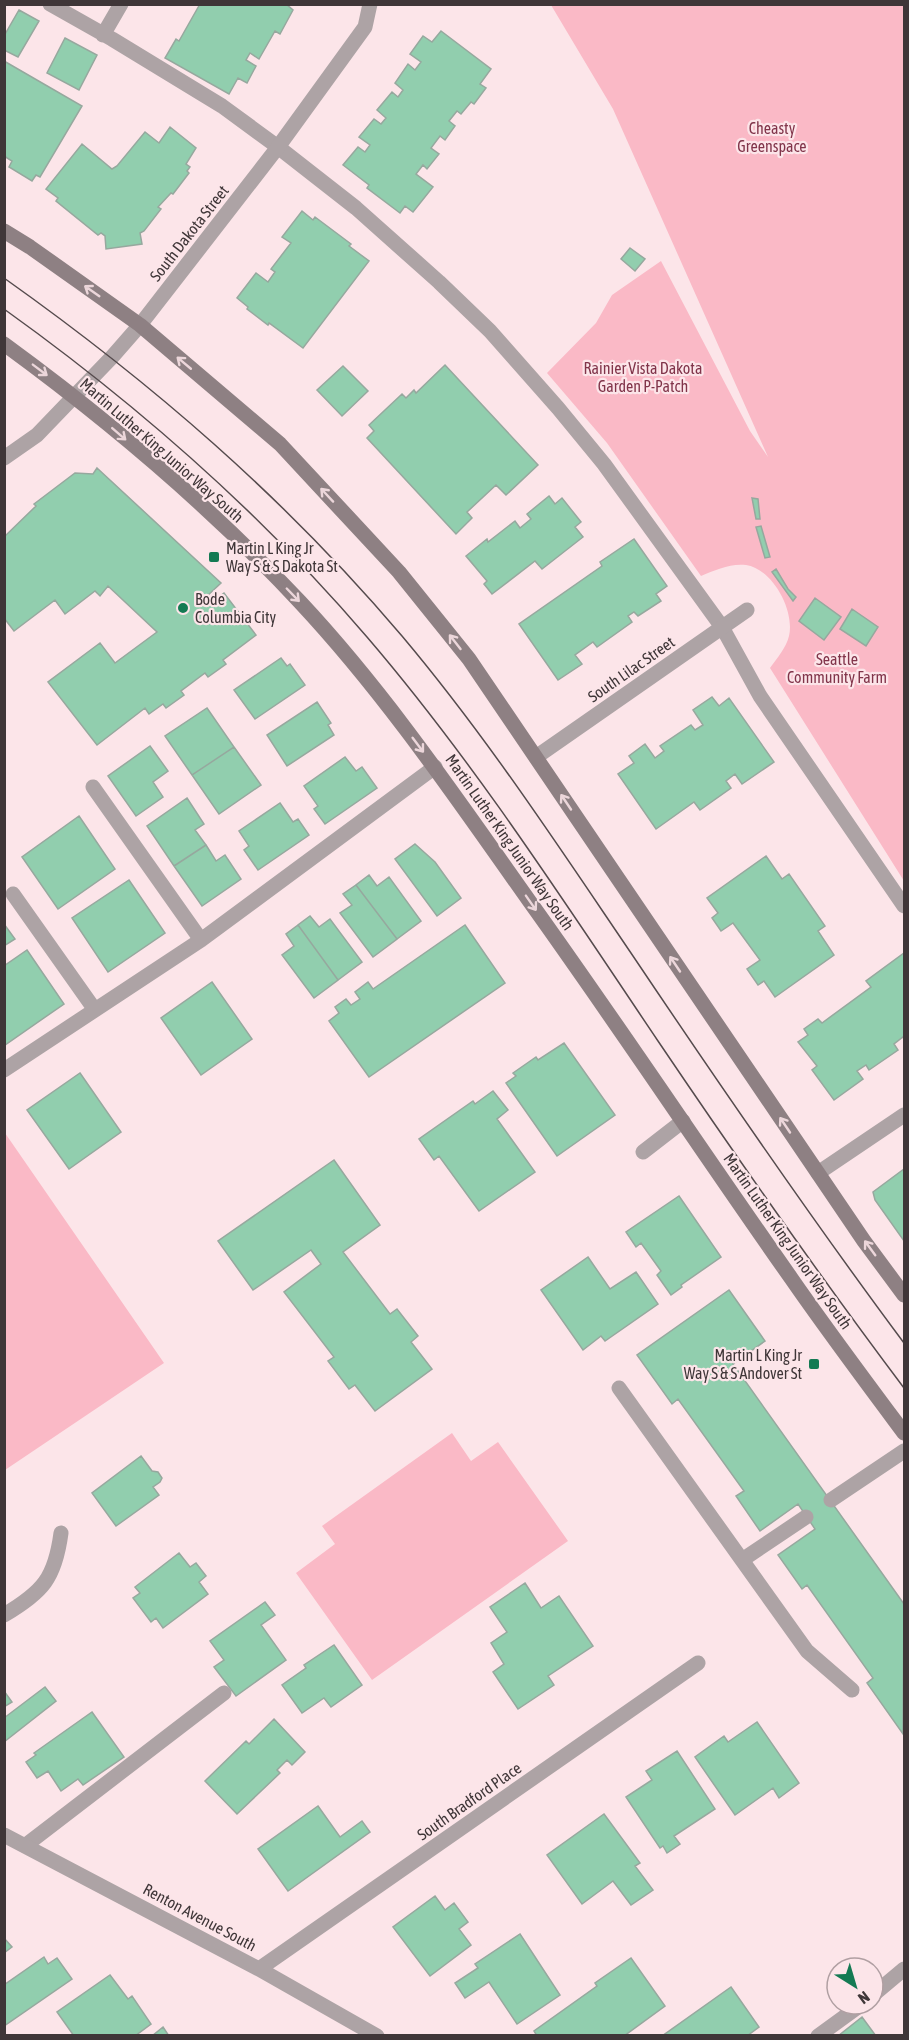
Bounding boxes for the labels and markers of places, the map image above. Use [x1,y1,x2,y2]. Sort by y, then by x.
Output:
place label: Martin L King Jr Way S & S Dakota St [226,539,338,576]
marker: Martin L King Jr Way S & S Dakota St [207,550,221,564]
place label: Bode Columbia City [195,590,277,627]
marker: Bode Columbia City [176,601,190,615]
place label: Martin L King Jr Way S & S Andover St [684,1346,802,1383]
marker: Martin L King Jr Way S & S Andover St [807,1357,821,1371]

